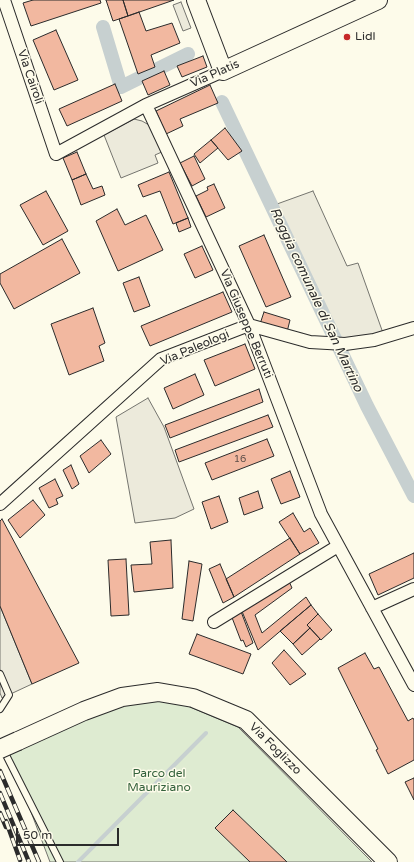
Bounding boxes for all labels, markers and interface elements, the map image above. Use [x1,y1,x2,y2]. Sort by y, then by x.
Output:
place label: Lidl [355,30,375,44]
marker: Lidl [342,32,352,42]
street label: Via Cairoli [14,48,46,106]
street label: Via Platis [188,57,242,91]
water label: Roggia comunale di San Martino [266,205,366,395]
street label: Via Giuseppe Berruti [216,267,276,381]
street label: Via Paleologi [158,327,232,369]
house number: 16 [234,453,246,465]
street label: Via Foglizzo [246,720,304,778]
park label: Parco del Mauriziano [127,767,191,795]
scale bar [18,820,121,846]
text: 50 m [23,828,52,842]

